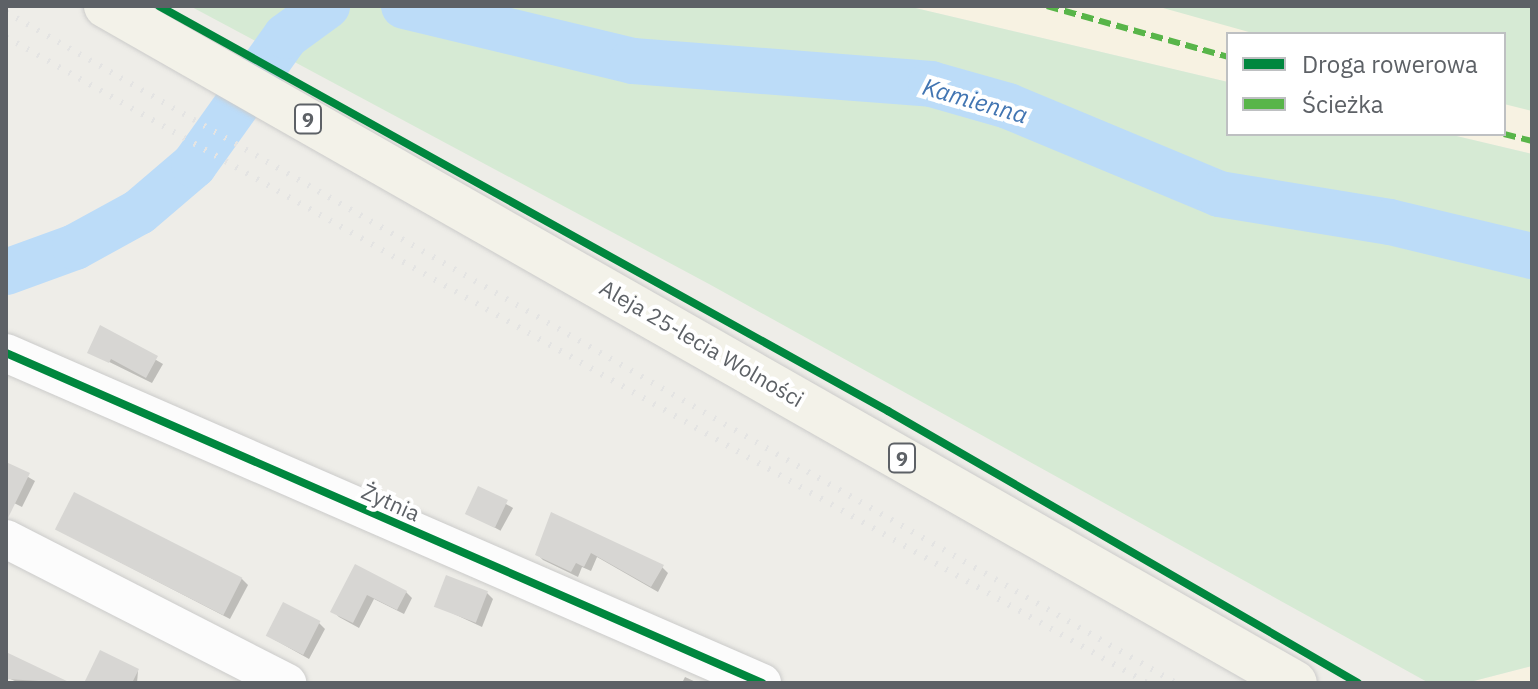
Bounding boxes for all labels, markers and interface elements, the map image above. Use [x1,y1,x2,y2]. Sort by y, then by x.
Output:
legend [1226,32,1506,136]
text: Droga rowerowa [1302,48,1478,80]
water label: Kamienna [919,72,1031,130]
text: Ścieżka [1302,88,1384,120]
road number: 9 [294,103,322,135]
street label: Aleja 25-lecia Wolności [595,274,809,412]
road number: 9 [888,442,916,474]
street label: Żytnia [358,478,424,526]

